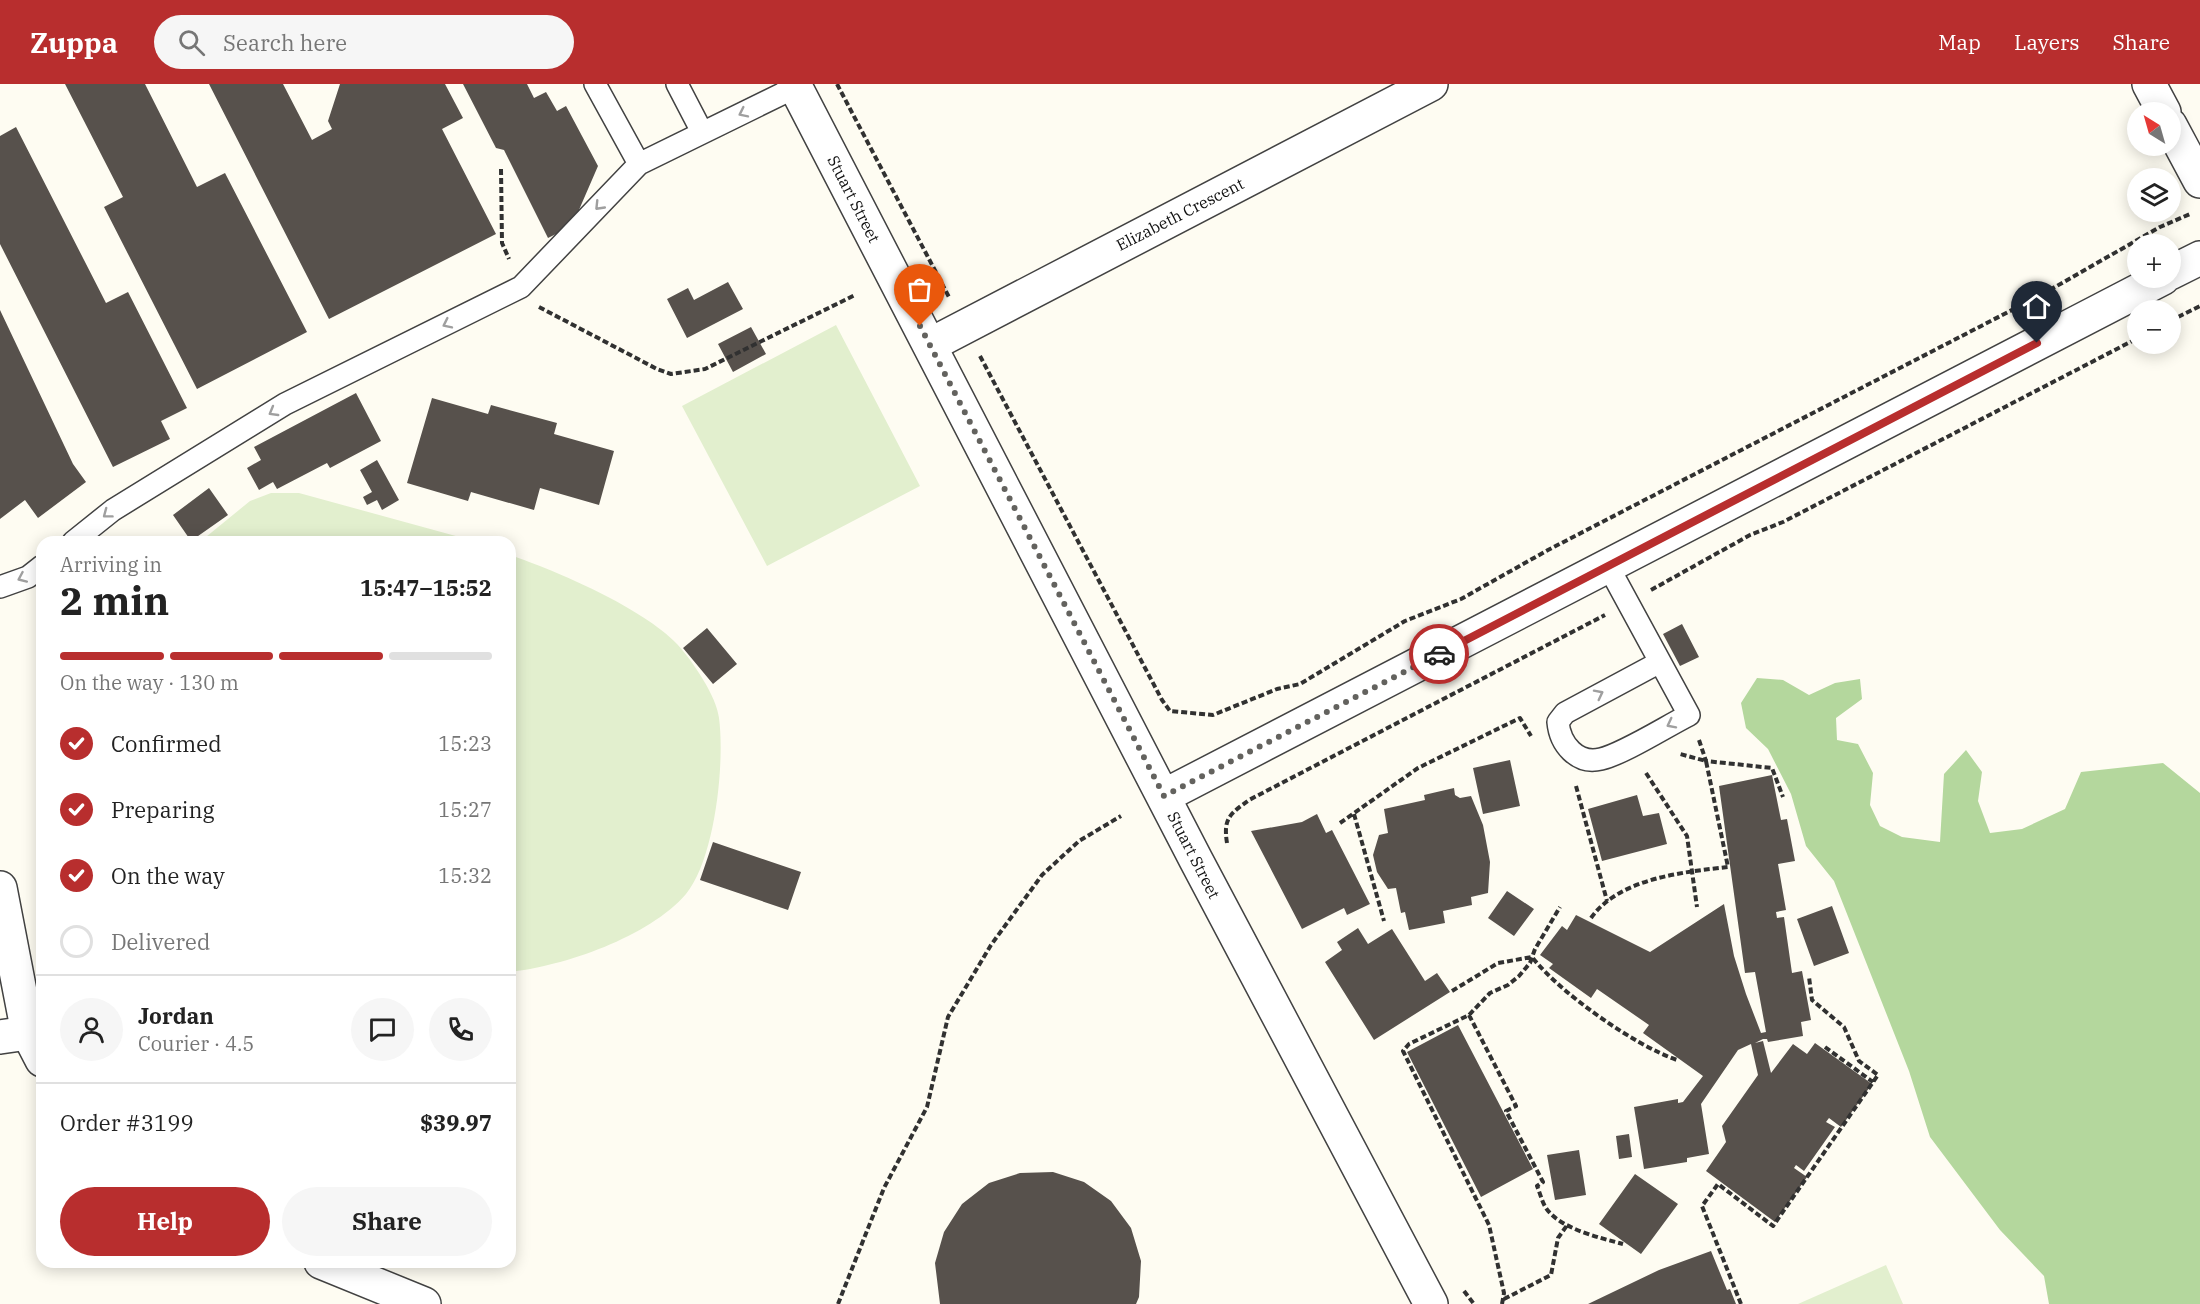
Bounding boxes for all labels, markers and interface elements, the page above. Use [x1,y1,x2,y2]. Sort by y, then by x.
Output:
search box [154,15,574,69]
text: Zuppa [30,24,118,61]
icon: search [175,26,208,59]
text: Search here [223,28,347,57]
text: Map [1938,28,1981,56]
text: Layers [2014,28,2080,56]
text: Share [2113,28,2170,56]
north arrow [2127,102,2181,156]
map controls [2127,102,2181,354]
one-way arrow [739,105,750,117]
street label: Stuart Street [823,152,885,246]
button: layers [2127,168,2181,222]
street label: Elizabeth Crescent [1113,173,1247,255]
one-way arrow [595,199,606,210]
button: + [2127,234,2181,288]
pin [894,264,945,326]
icon: bag [903,273,936,306]
pin [2011,281,2062,343]
icon: home [2020,290,2053,323]
button: − [2127,300,2181,354]
one-way arrow [442,317,453,328]
one-way arrow [269,404,279,416]
one-way arrow [103,507,114,518]
text: Arriving in [60,551,162,578]
one-way arrow [18,571,29,583]
text: 15:47–15:52 [360,573,492,602]
text: 2 min [60,575,169,626]
courier [1409,624,1469,684]
icon: car [1423,638,1456,671]
text: On the way · 130 m [60,669,239,696]
one-way arrow [1593,690,1603,701]
one-way arrow [1667,717,1678,728]
icon: check [60,727,93,760]
text: Confirmed [111,729,222,758]
text: 15:23 [438,730,492,757]
icon: check [60,793,93,826]
text: Preparing [111,795,215,824]
text: 15:27 [438,796,492,823]
street label: Stuart Street [1163,808,1225,902]
icon: check [60,859,93,892]
text: On the way [111,861,225,890]
text: 15:32 [438,862,492,889]
text: Delivered [111,927,210,956]
button: person [60,998,123,1061]
button: chat [351,998,414,1061]
button: phone [429,998,492,1061]
text: Jordan [138,1001,214,1030]
text: Courier · 4.5 [138,1030,254,1057]
text: Order #3199 [60,1108,194,1137]
text: $39.97 [420,1108,492,1137]
button: Help [60,1187,270,1256]
button: Share [282,1187,492,1256]

